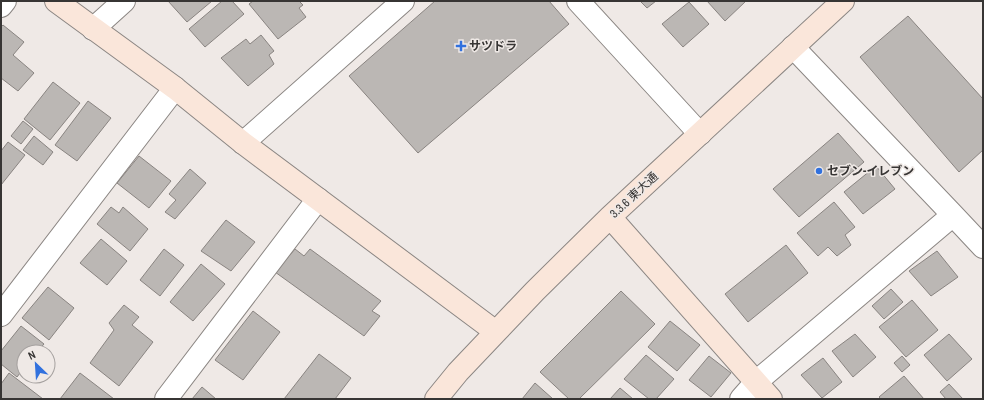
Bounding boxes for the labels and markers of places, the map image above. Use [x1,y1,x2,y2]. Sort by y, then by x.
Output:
place label: サツドラ [469,38,517,54]
marker: サツドラ [456,41,466,51]
place label: セブン-イレブン [827,163,914,179]
marker: セブン-イレブン [814,166,824,176]

